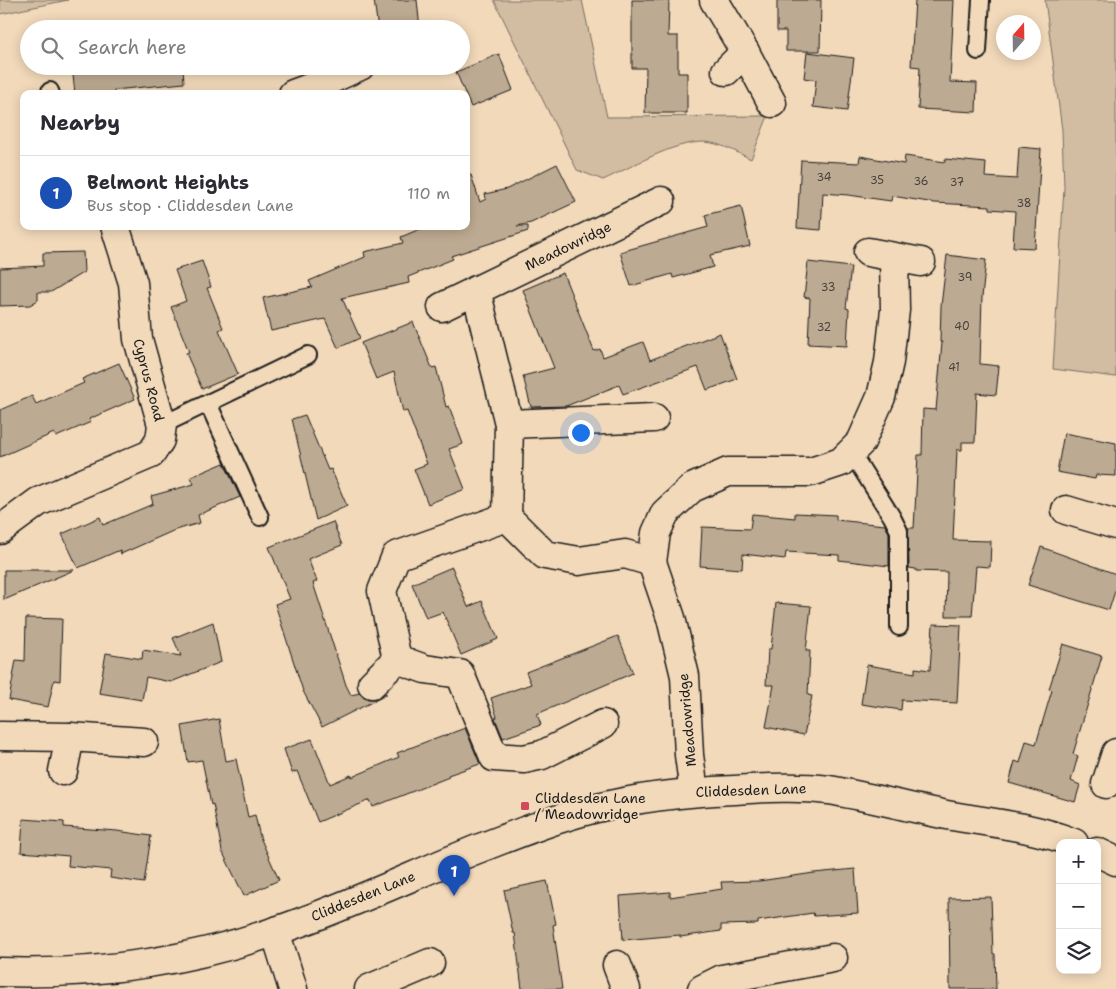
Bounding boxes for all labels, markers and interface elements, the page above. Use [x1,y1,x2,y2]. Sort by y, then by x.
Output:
north arrow [996,15,1041,60]
search box [20,20,470,75]
icon: search [38,34,66,62]
text: Search here [78,35,187,60]
text: Nearby [40,109,120,137]
text: Belmont Heights [87,170,249,195]
house number: 34 [817,170,832,185]
house number: 35 [870,173,884,188]
house number: 36 [913,174,929,189]
house number: 37 [950,175,965,190]
text: 1 [52,183,60,204]
text: 110 m [407,183,450,204]
text: Bus stop · Cliddesden Lane [87,195,294,216]
house number: 38 [1016,196,1032,211]
street label: Meadowridge [522,217,614,275]
house number: 39 [958,270,972,285]
house number: 33 [821,280,835,295]
house number: 40 [954,319,970,334]
house number: 32 [817,320,831,335]
street label: Cyprus Road [129,337,169,423]
house number: 41 [948,360,960,375]
your location [568,420,594,446]
street label: Meadowridge [674,672,700,768]
street label: Cliddesden Lane [695,779,807,801]
place label: Cliddesden Lane / Meadowridge [535,789,646,823]
marker: Cliddesden Lane / Meadowridge [519,800,531,812]
map controls [1056,839,1101,974]
button: + [1056,839,1101,884]
pin: 1 [438,855,470,896]
street label: Cliddesden Lane [308,867,418,925]
button: − [1056,884,1101,929]
button: layers [1056,929,1101,974]

